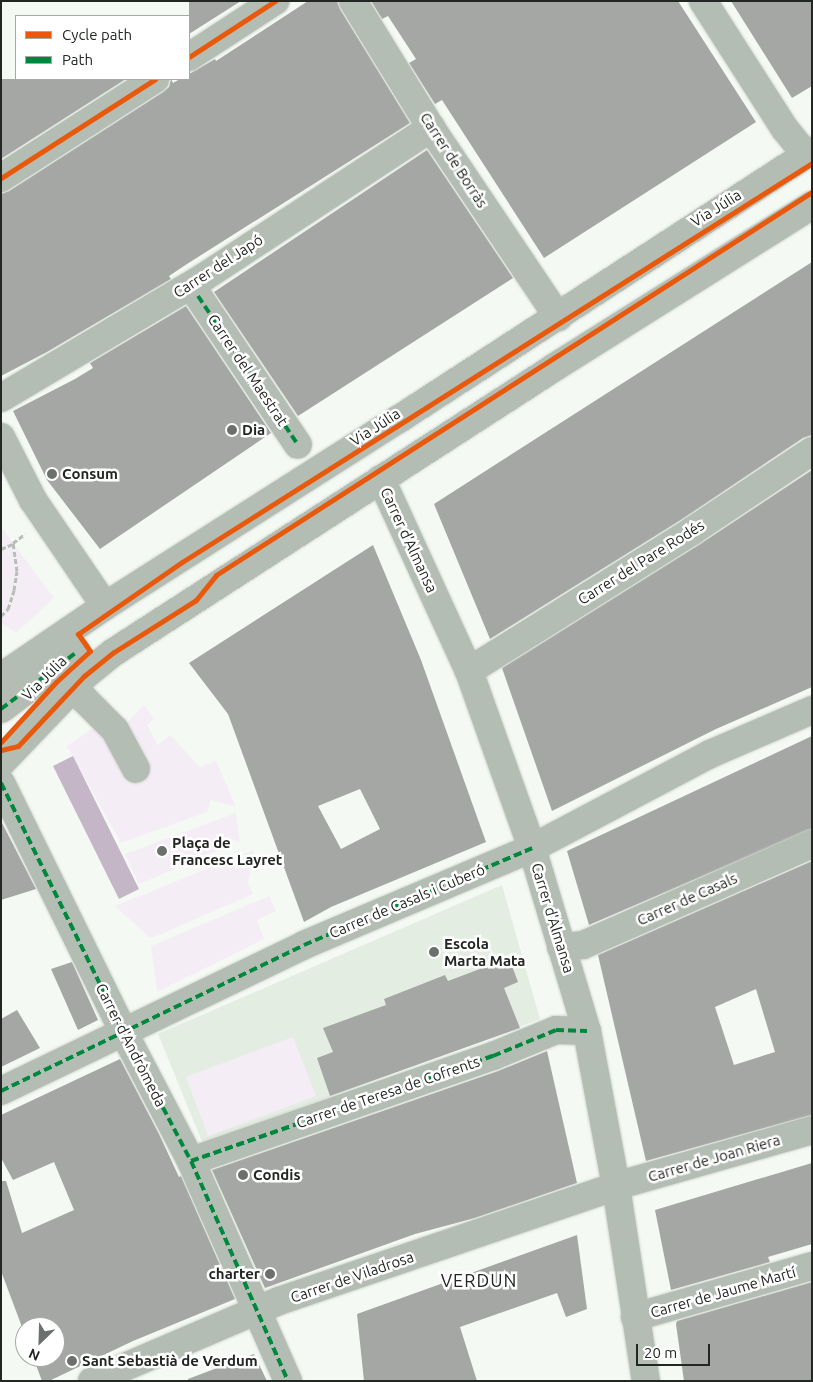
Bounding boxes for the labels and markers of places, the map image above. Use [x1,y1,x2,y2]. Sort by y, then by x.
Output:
place label: Dia [242,421,265,439]
marker: Dia [226,424,238,436]
place label: Consum [62,465,118,483]
marker: Consum [46,468,58,480]
place label: Plaça de Francesc Layret [172,833,282,868]
marker: Plaça de Francesc Layret [156,845,168,857]
place label: Escola Marta Mata [444,934,525,969]
marker: Escola Marta Mata [428,946,440,958]
place label: Condis [253,1166,300,1184]
marker: Condis [237,1169,249,1181]
place label: charter [209,1265,260,1283]
marker: charter [264,1268,276,1280]
place label: Sant Sebastià de Verdum [82,1352,258,1370]
marker: Sant Sebastià de Verdum [66,1355,78,1367]

